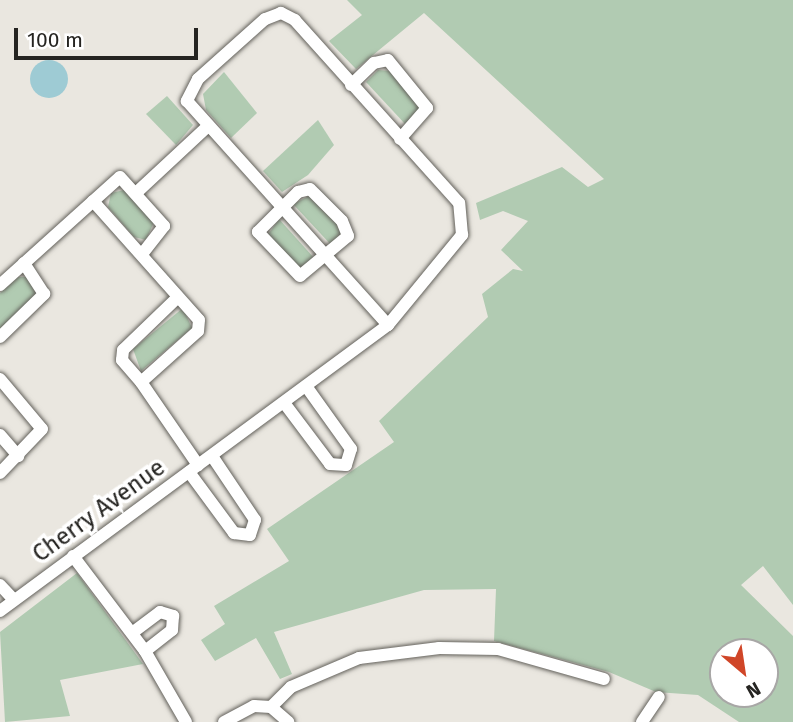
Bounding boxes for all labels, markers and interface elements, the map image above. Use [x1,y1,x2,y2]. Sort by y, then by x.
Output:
scale bar [18,14,201,58]
text: 100 m [27,27,83,53]
street label: Cherry Avenue [27,453,171,569]
north arrow [709,638,779,708]
text: N [742,677,765,703]

